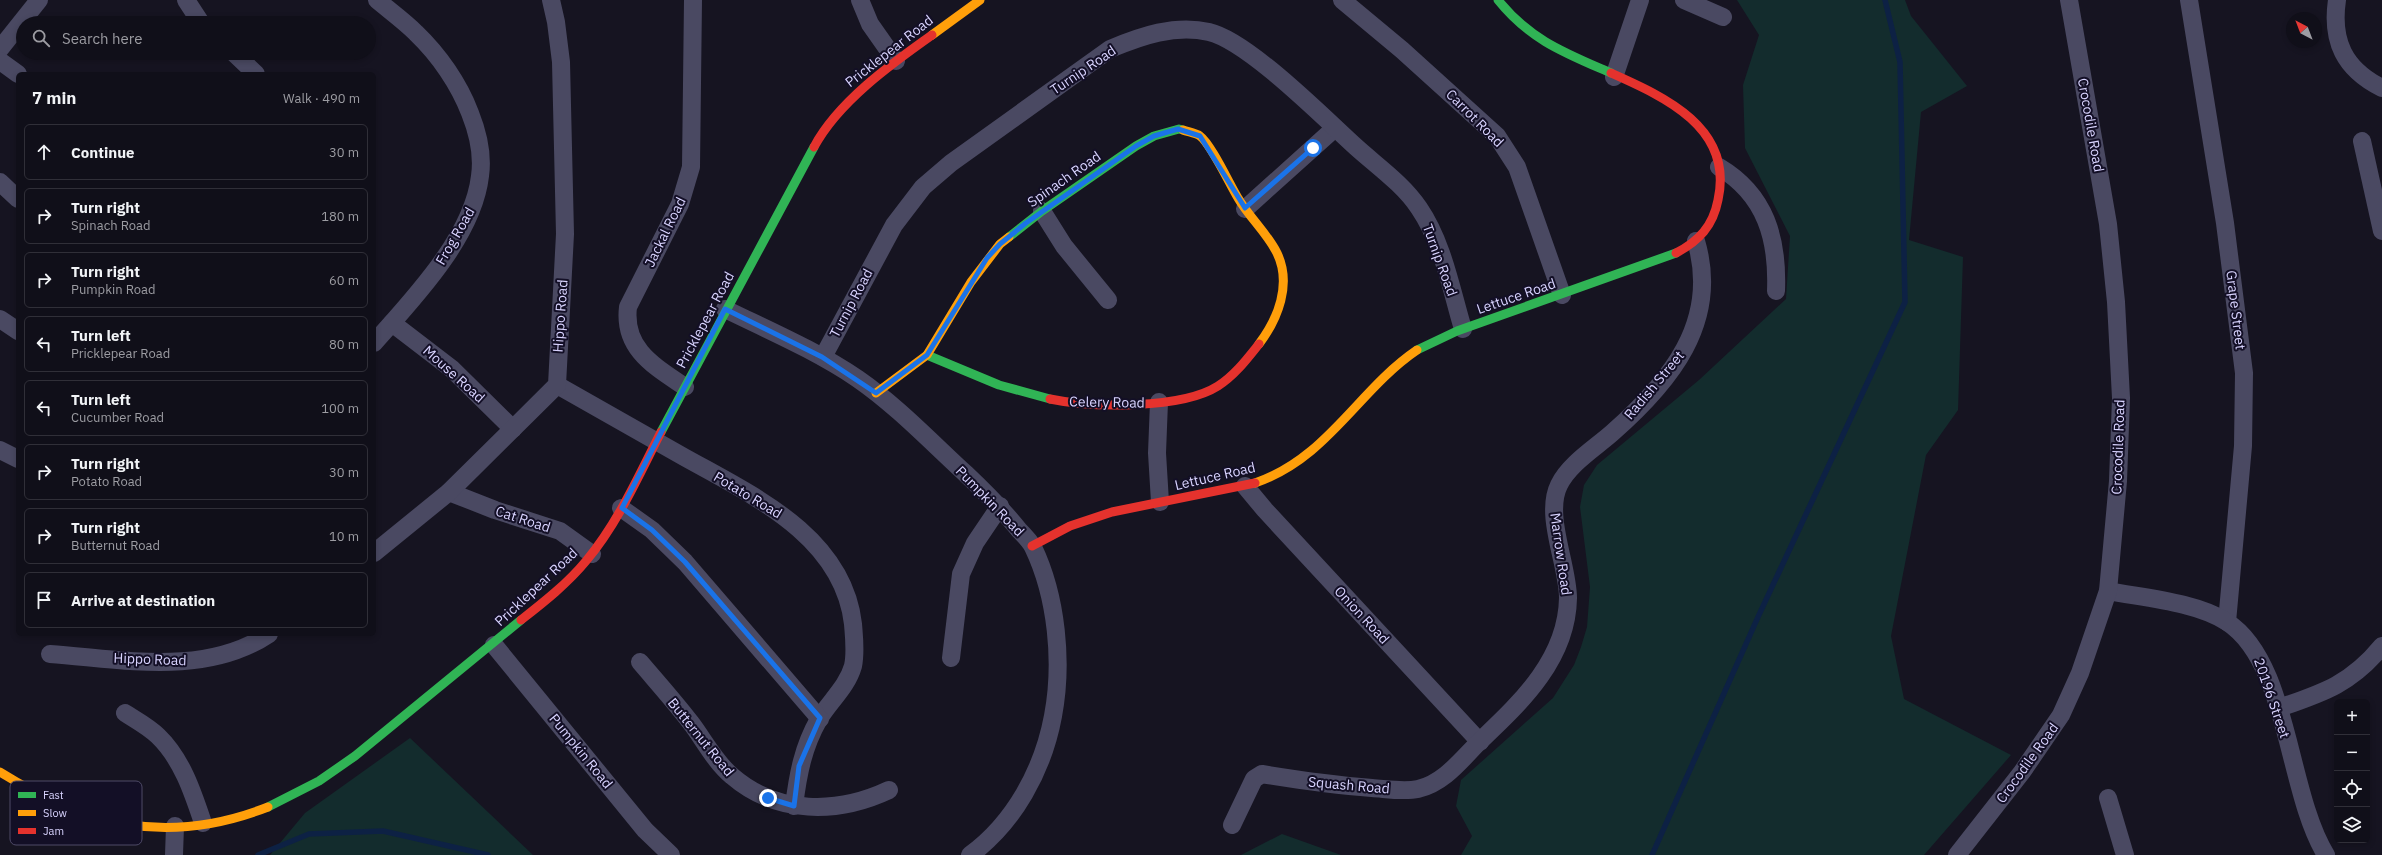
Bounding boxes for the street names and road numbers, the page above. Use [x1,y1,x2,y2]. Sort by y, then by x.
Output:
street label: Pricklepear Road [841,11,937,91]
street label: Turnip Road [1047,41,1119,99]
street label: Crocodile Road [2074,77,2108,173]
street label: Carrot Road [1442,85,1508,151]
street label: Spinach Road [1024,147,1104,211]
street label: Jackal Road [640,194,690,270]
street label: Frog Road [431,204,479,268]
street label: Turnip Road [1419,221,1461,299]
street label: Turnip Road [825,265,877,341]
street label: Pricklepear Road [672,269,738,371]
street label: Grape Street [2222,269,2250,351]
street label: Lettuce Road [1474,274,1558,318]
street label: Hippo Road [548,279,572,353]
street label: Mouse Road [419,341,489,407]
street label: Radish Street [1620,347,1688,423]
street label: Celery Road [1069,392,1145,412]
street label: Crocodile Road [2107,399,2129,495]
street label: Lettuce Road [1173,458,1257,494]
street label: Pumpkin Road [952,462,1028,540]
street label: Potato Road [711,468,785,522]
street label: Cat Road [493,502,553,536]
street label: Marrow Road [1546,512,1576,596]
street label: Pricklepear Road [491,544,581,630]
street label: Onion Road [1331,582,1393,648]
street label: Hippo Road [113,649,187,669]
street label: 20196 Street [2250,655,2294,741]
street label: Butternut Road [664,694,738,780]
street label: Pumpkin Road [545,710,617,792]
street label: Crocodile Road [1992,719,2062,807]
street label: Squash Road [1307,772,1391,798]

